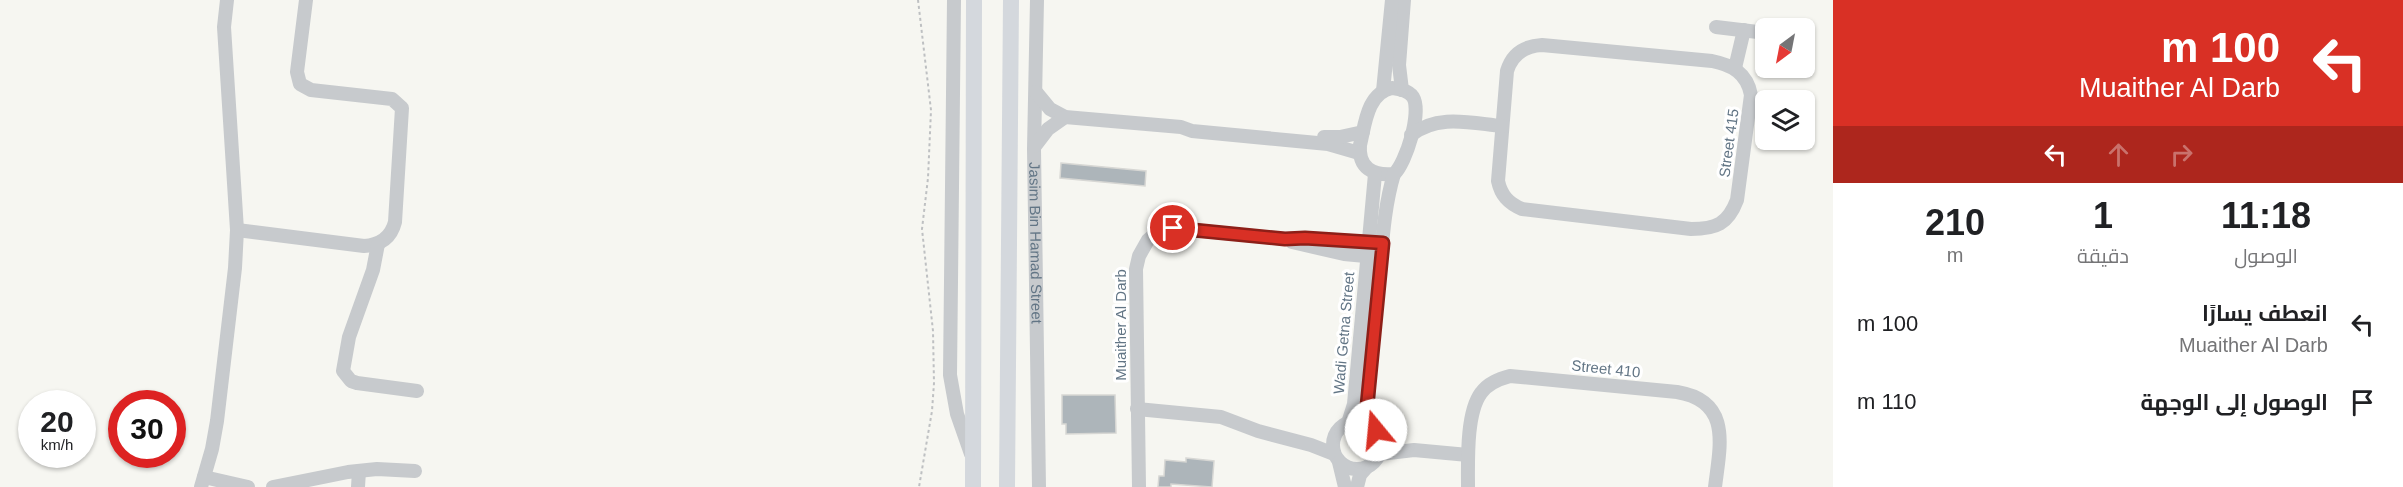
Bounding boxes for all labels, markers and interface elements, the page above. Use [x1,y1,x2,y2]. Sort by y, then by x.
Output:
north arrow [1755,18,1815,78]
map controls [1755,18,1815,150]
text: 100 m [2161,24,2280,71]
icon: left [2301,24,2379,102]
text: Muaither Al Darb [2079,73,2280,103]
button: layers [1755,90,1815,150]
street label: Street 415 [1715,107,1742,178]
icon: left [2039,138,2072,171]
icon: ahead [2102,138,2135,171]
icon: right [2165,138,2198,171]
street label: Jasim Bin Hamad Street [1026,162,1046,325]
text: 1 [2093,195,2113,236]
text: 11:18 [2221,195,2311,236]
pin [1147,202,1198,253]
text: 210 [1925,202,1985,243]
icon: arrive [1156,211,1189,244]
text: m [1947,244,1963,266]
text: دقيقة [2077,245,2129,267]
text: الوصول [2234,245,2298,267]
street label: Muaither Al Darb [1112,269,1129,381]
street label: Wadi Getna Street [1330,270,1357,395]
text: انعطف يسارًا [2202,301,2328,326]
icon: left [2346,308,2379,341]
text: 100 m [1857,311,1918,336]
text: Muaither Al Darb [2179,334,2328,356]
street label: Street 410 [1571,356,1641,381]
icon: arrive [2346,386,2379,419]
text: 110 m [1857,389,1917,414]
speed limit sign: 30 [108,390,186,468]
text: الوصول إلى الوجهة [2141,390,2328,415]
position arrow [1344,398,1408,462]
text: 20 [40,405,74,438]
text: km/h [41,436,73,453]

